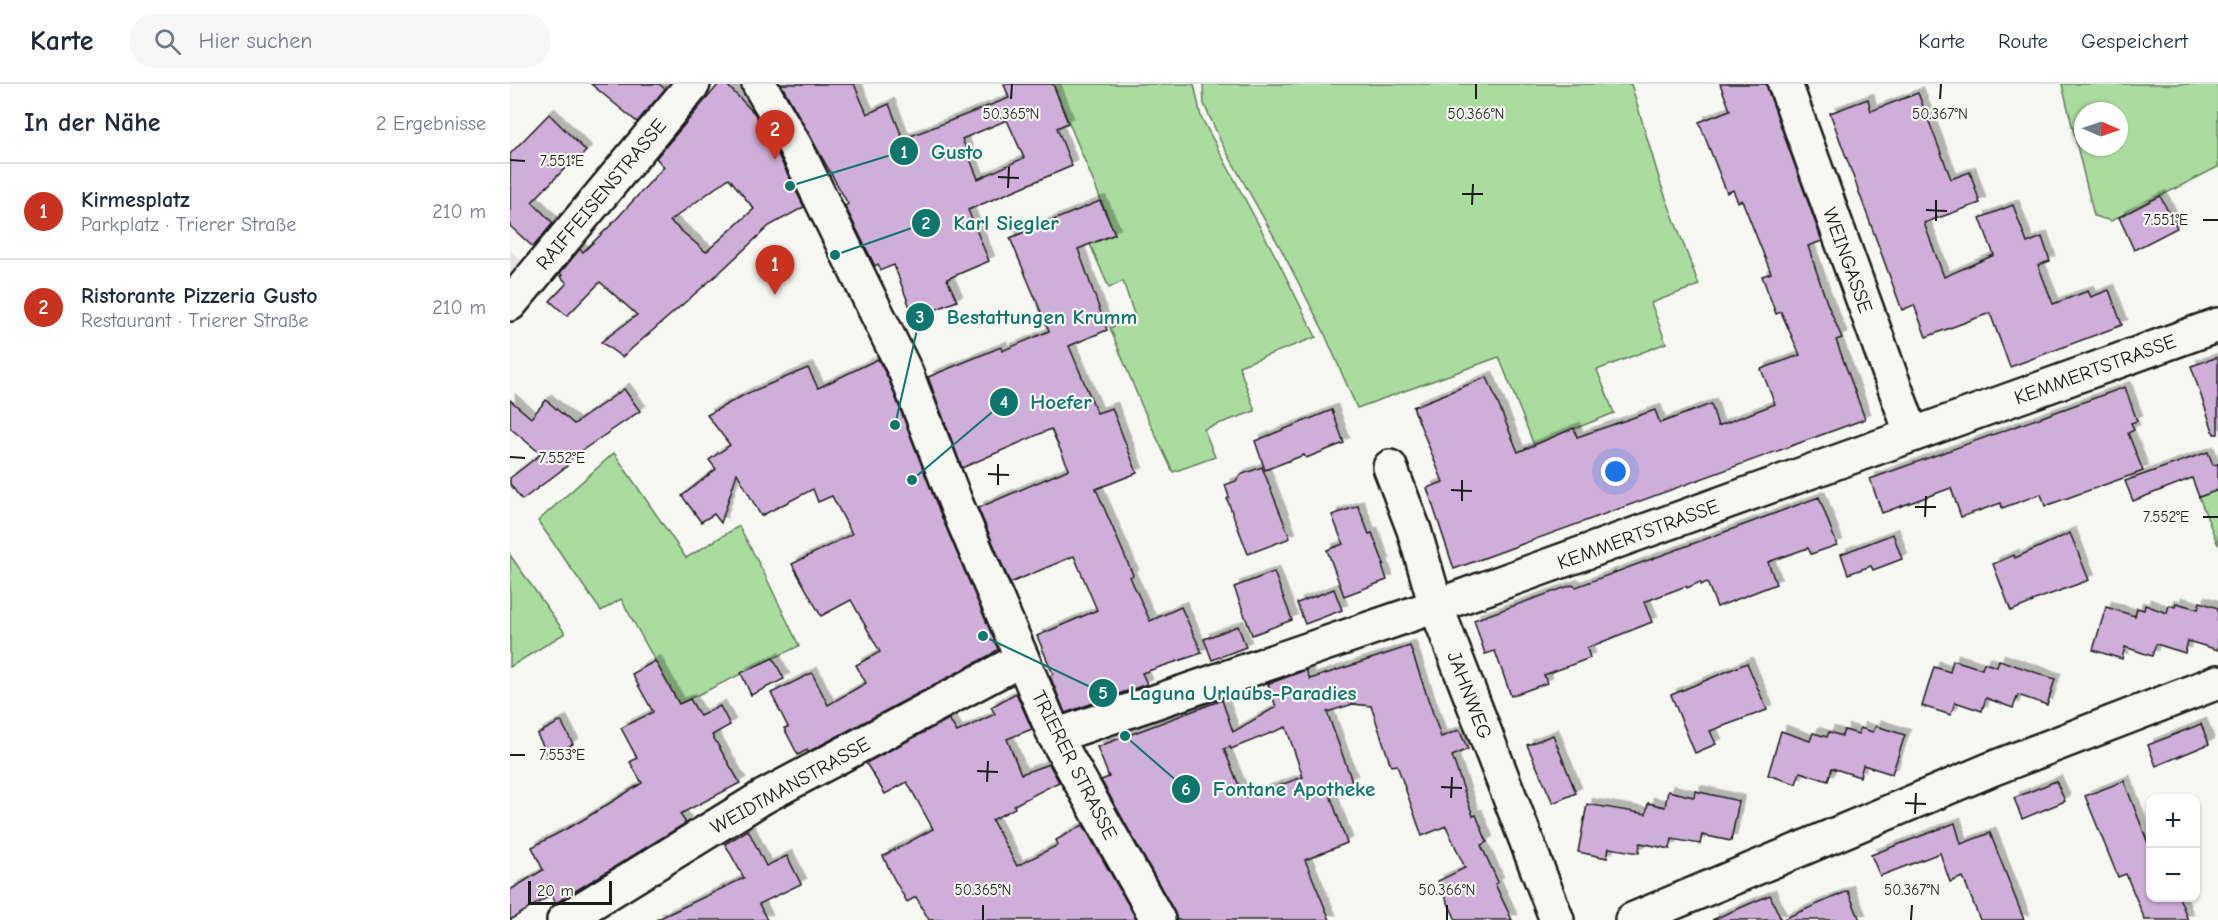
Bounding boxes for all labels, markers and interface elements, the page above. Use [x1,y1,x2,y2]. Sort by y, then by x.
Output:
search box [130,14,550,68]
text: Karte [30,25,94,57]
icon: search [151,25,184,58]
text: Hier suchen [199,28,313,54]
text: Karte [1918,29,1965,53]
text: Route [1998,29,2048,53]
text: Gespeichert [2081,29,2188,53]
north arrow [2074,102,2128,156]
text: 50.365°N [983,105,1040,123]
text: 50.366°N [1448,105,1505,123]
text: 50.367°N [1912,105,1968,123]
text: In der Nähe [24,108,161,138]
pin: 2 [756,110,794,160]
text: 2 Ergebnisse [376,112,486,135]
street label: RAIFFEISENSTRASSE [532,114,671,274]
callout: Gusto [889,132,994,171]
text: Gusto [931,140,983,164]
text: 1 [900,142,908,163]
text: 7.551°E [540,152,584,170]
text: Kirmesplatz [81,187,190,213]
text: 1 [40,200,47,223]
text: 210 m [432,200,486,223]
callout: Karl Siegler [911,203,1070,242]
street label: WEINGASSE [1818,204,1877,316]
text: Karl Siegler [953,211,1059,235]
text: 7.551°E [2144,211,2188,229]
text: Parkplatz · Trierer Straße [81,213,296,236]
text: 2 [922,213,931,234]
pin: 1 [756,246,794,295]
text: Ristorante Pizzeria Gusto [81,283,318,309]
text: 2 [39,296,48,319]
text: 210 m [432,296,486,319]
callout: Bestattungen Krumm [905,297,1149,336]
text: Bestattungen Krumm [947,305,1137,329]
text: 3 [916,307,924,328]
text: Restaurant · Trierer Straße [81,309,309,332]
street label: KEMMERTSTRASSE [2011,330,2179,409]
callout: Hoefer [989,382,1104,421]
text: Hoefer [1030,390,1092,414]
text: 4 [1000,392,1008,413]
text: 7.552°E [539,449,585,467]
your location [1601,457,1630,486]
street label: KEMMERTSTRASSE [1554,495,1722,574]
text: 7.552°E [2143,508,2189,526]
street label: JAHNWEG [1442,648,1497,742]
callout: Laguna Urlaubs-Paradies [1088,674,1369,713]
text: Laguna Urlaubs-Paradies [1129,681,1357,705]
text: 5 [1098,683,1108,704]
street label: TRIERER STRASSE [1027,687,1122,844]
street label: WEIDTMANSTRASSE [706,732,874,839]
text: 7.553°E [539,746,585,764]
callout: Fontane Apotheke [1171,770,1387,809]
text: Fontane Apotheke [1213,777,1375,801]
text: 6 [1181,779,1191,800]
map controls [2146,794,2200,902]
button: + [2146,794,2200,848]
button: − [2146,848,2200,902]
scale bar [528,878,612,906]
text: 50.365°N [955,881,1012,899]
text: 50.366°N [1419,881,1476,899]
text: 50.367°N [1884,881,1940,899]
text: 20 m [537,882,574,900]

